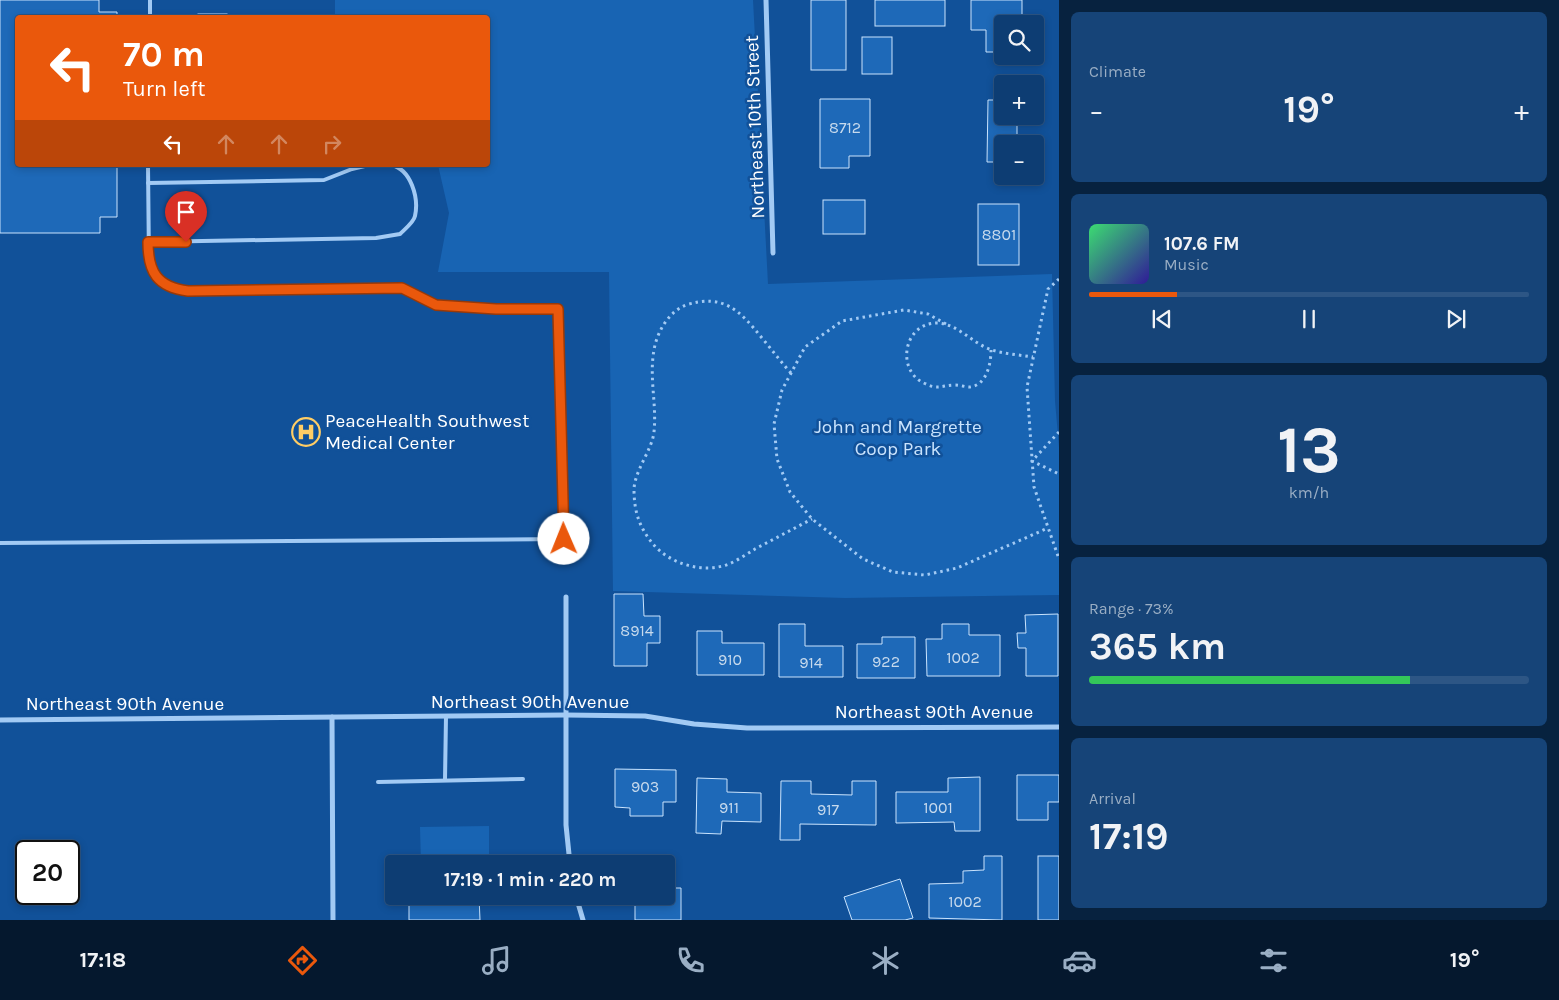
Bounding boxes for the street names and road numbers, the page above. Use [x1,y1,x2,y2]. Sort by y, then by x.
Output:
street label: Northeast 10th Street [741,35,769,219]
street label: Northeast 90th Avenue [431,691,629,713]
street label: Northeast 90th Avenue [26,693,224,715]
street label: Northeast 90th Avenue [835,701,1033,723]

